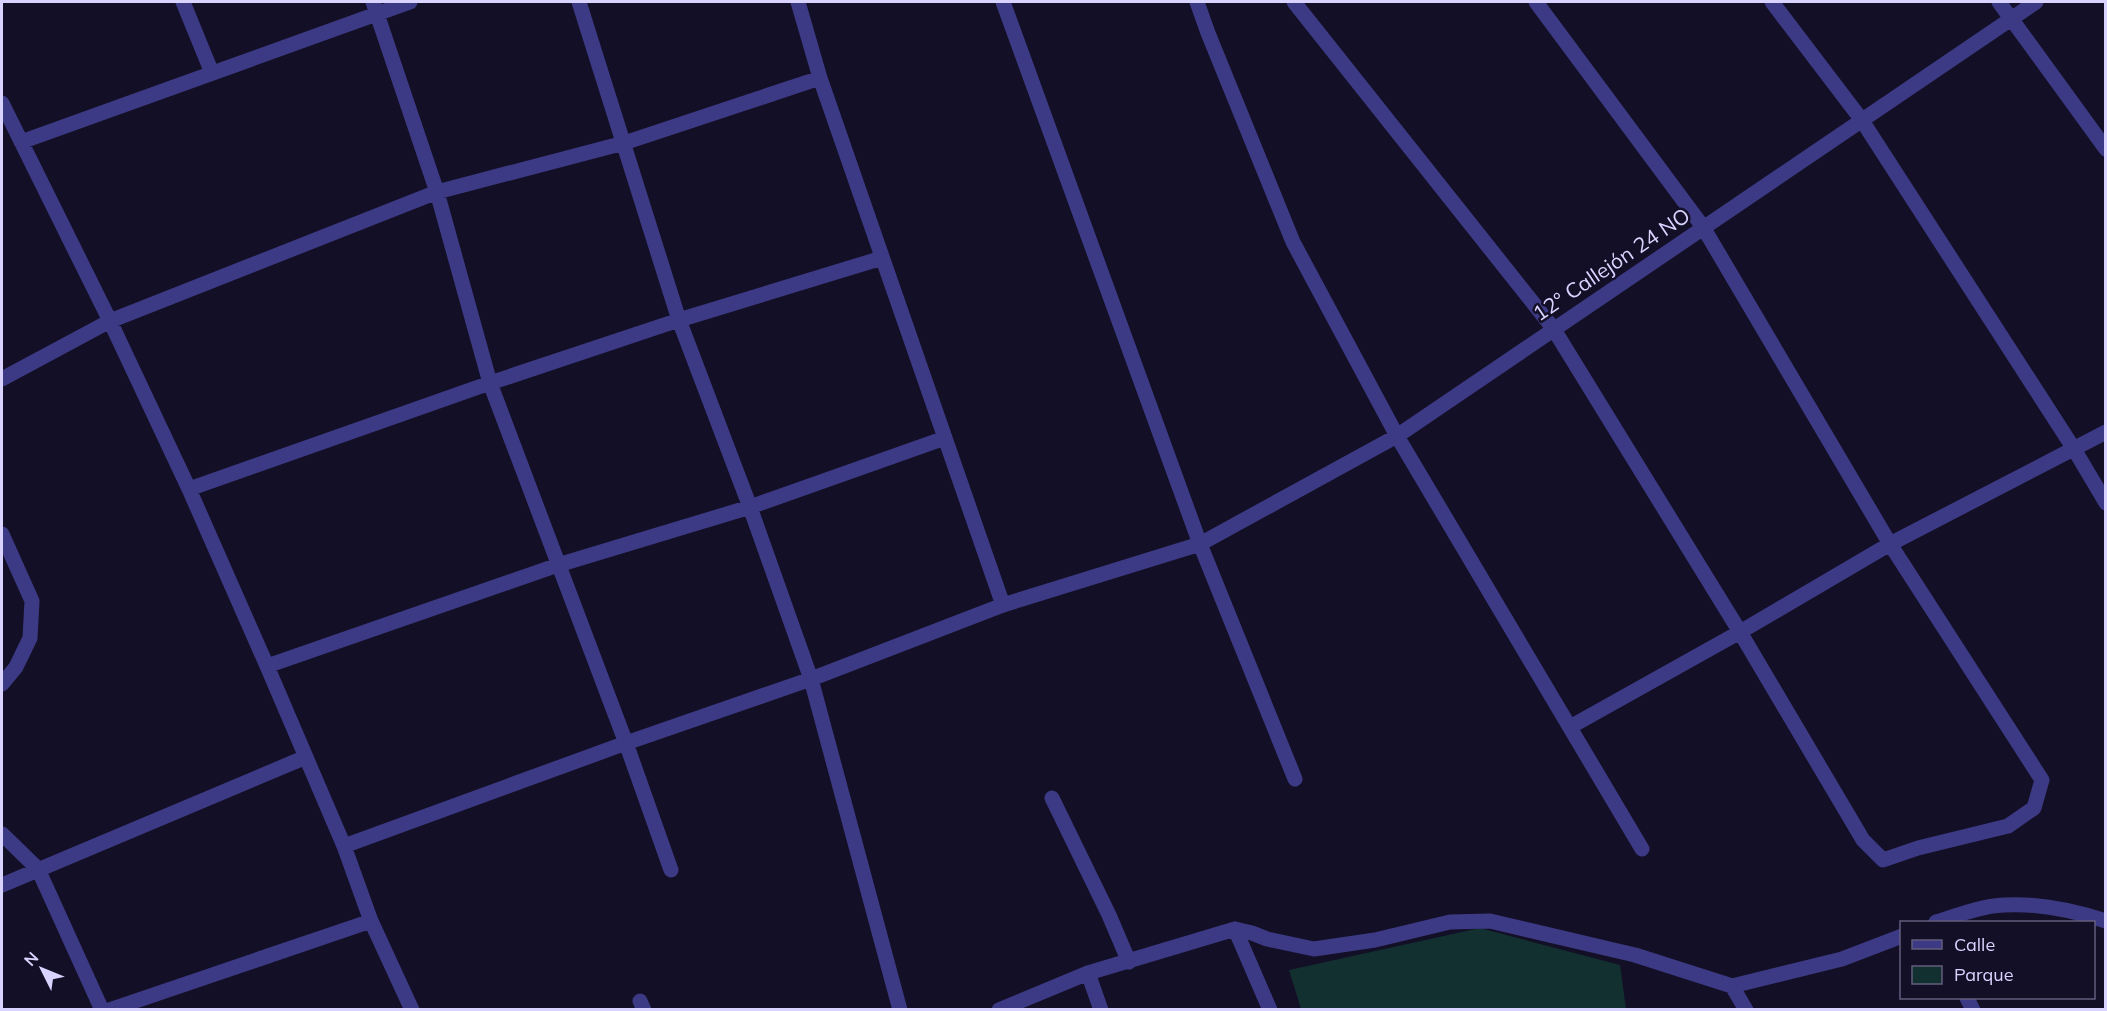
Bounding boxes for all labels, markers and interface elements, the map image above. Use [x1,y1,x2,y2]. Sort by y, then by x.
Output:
street label: 12° Callejón 24 NO [1528,202,1694,326]
legend [1900,921,2095,999]
text: Calle [1954,933,1995,956]
north arrow [12,939,72,999]
text: N [20,948,42,970]
text: Parque [1954,963,2013,986]

